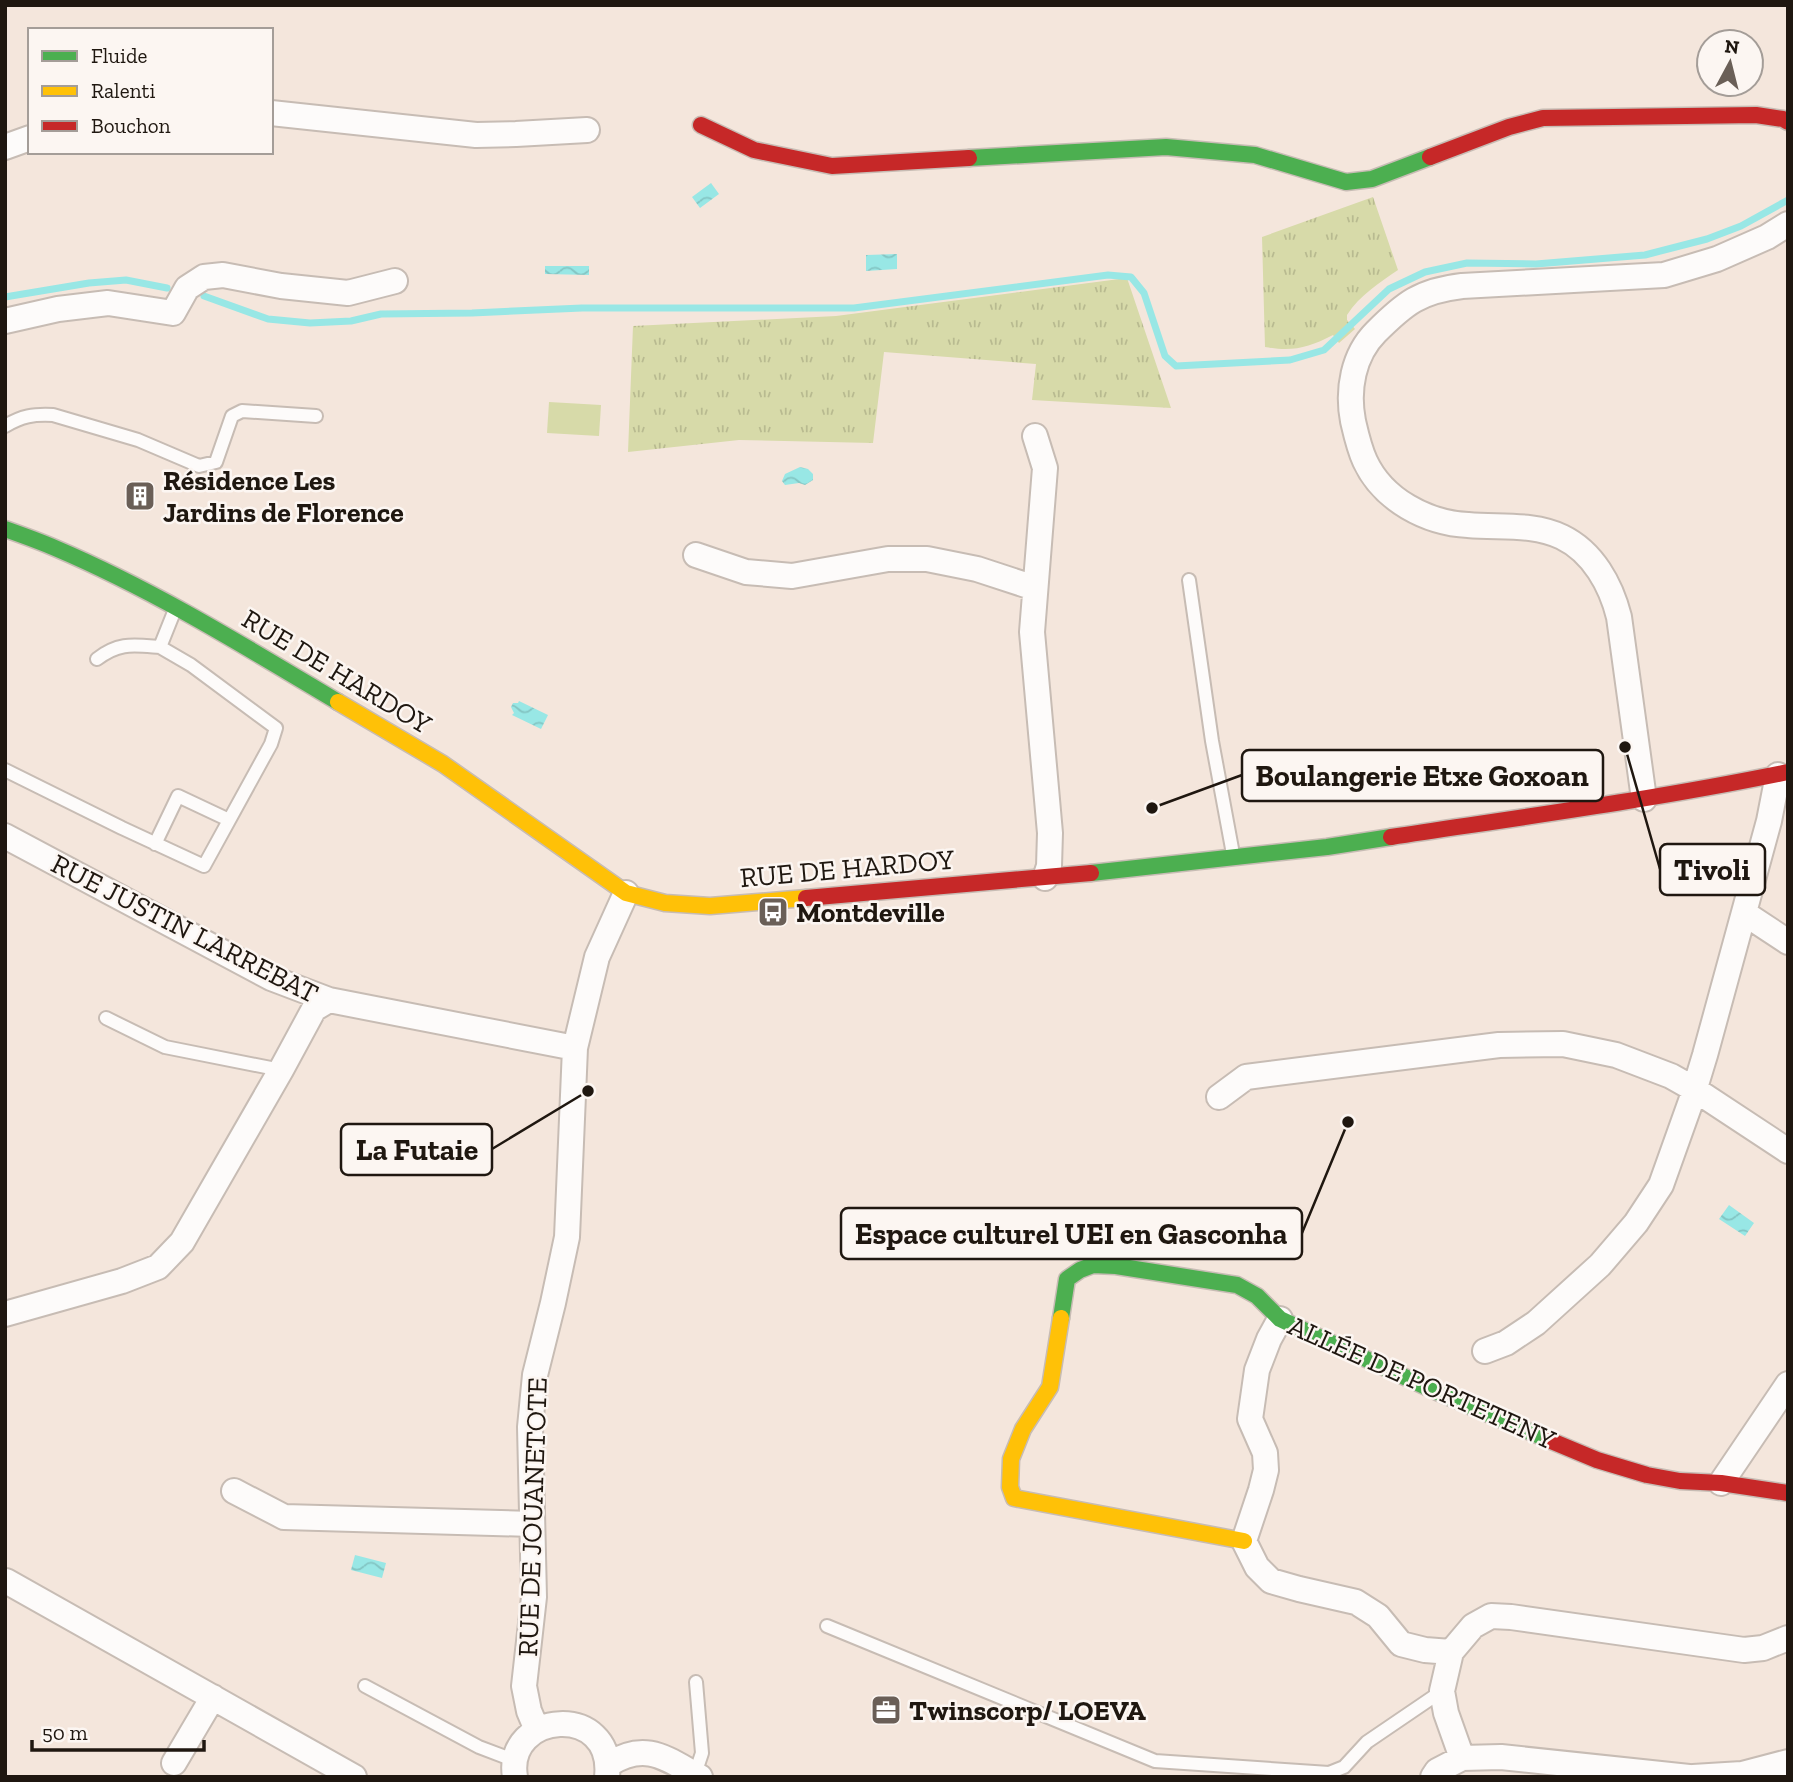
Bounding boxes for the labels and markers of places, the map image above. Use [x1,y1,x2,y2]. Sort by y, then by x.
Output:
place label: Résidence Les Jardins de Florence [163,464,404,529]
building icon: Résidence Les Jardins de Florence [123,479,157,513]
callout: Boulangerie Etxe Goxoan [1242,750,1603,801]
callout: Tivoli [1660,844,1765,895]
bus stop icon: Montdeville [756,895,790,929]
place label: Montdeville [796,896,945,929]
callout: La Futaie [341,1124,492,1175]
callout: Espace culturel UEI en Gasconha [841,1208,1302,1259]
office icon: Twinscorp/ LOEVA [869,1693,903,1727]
place label: Twinscorp/ LOEVA [909,1694,1146,1727]

